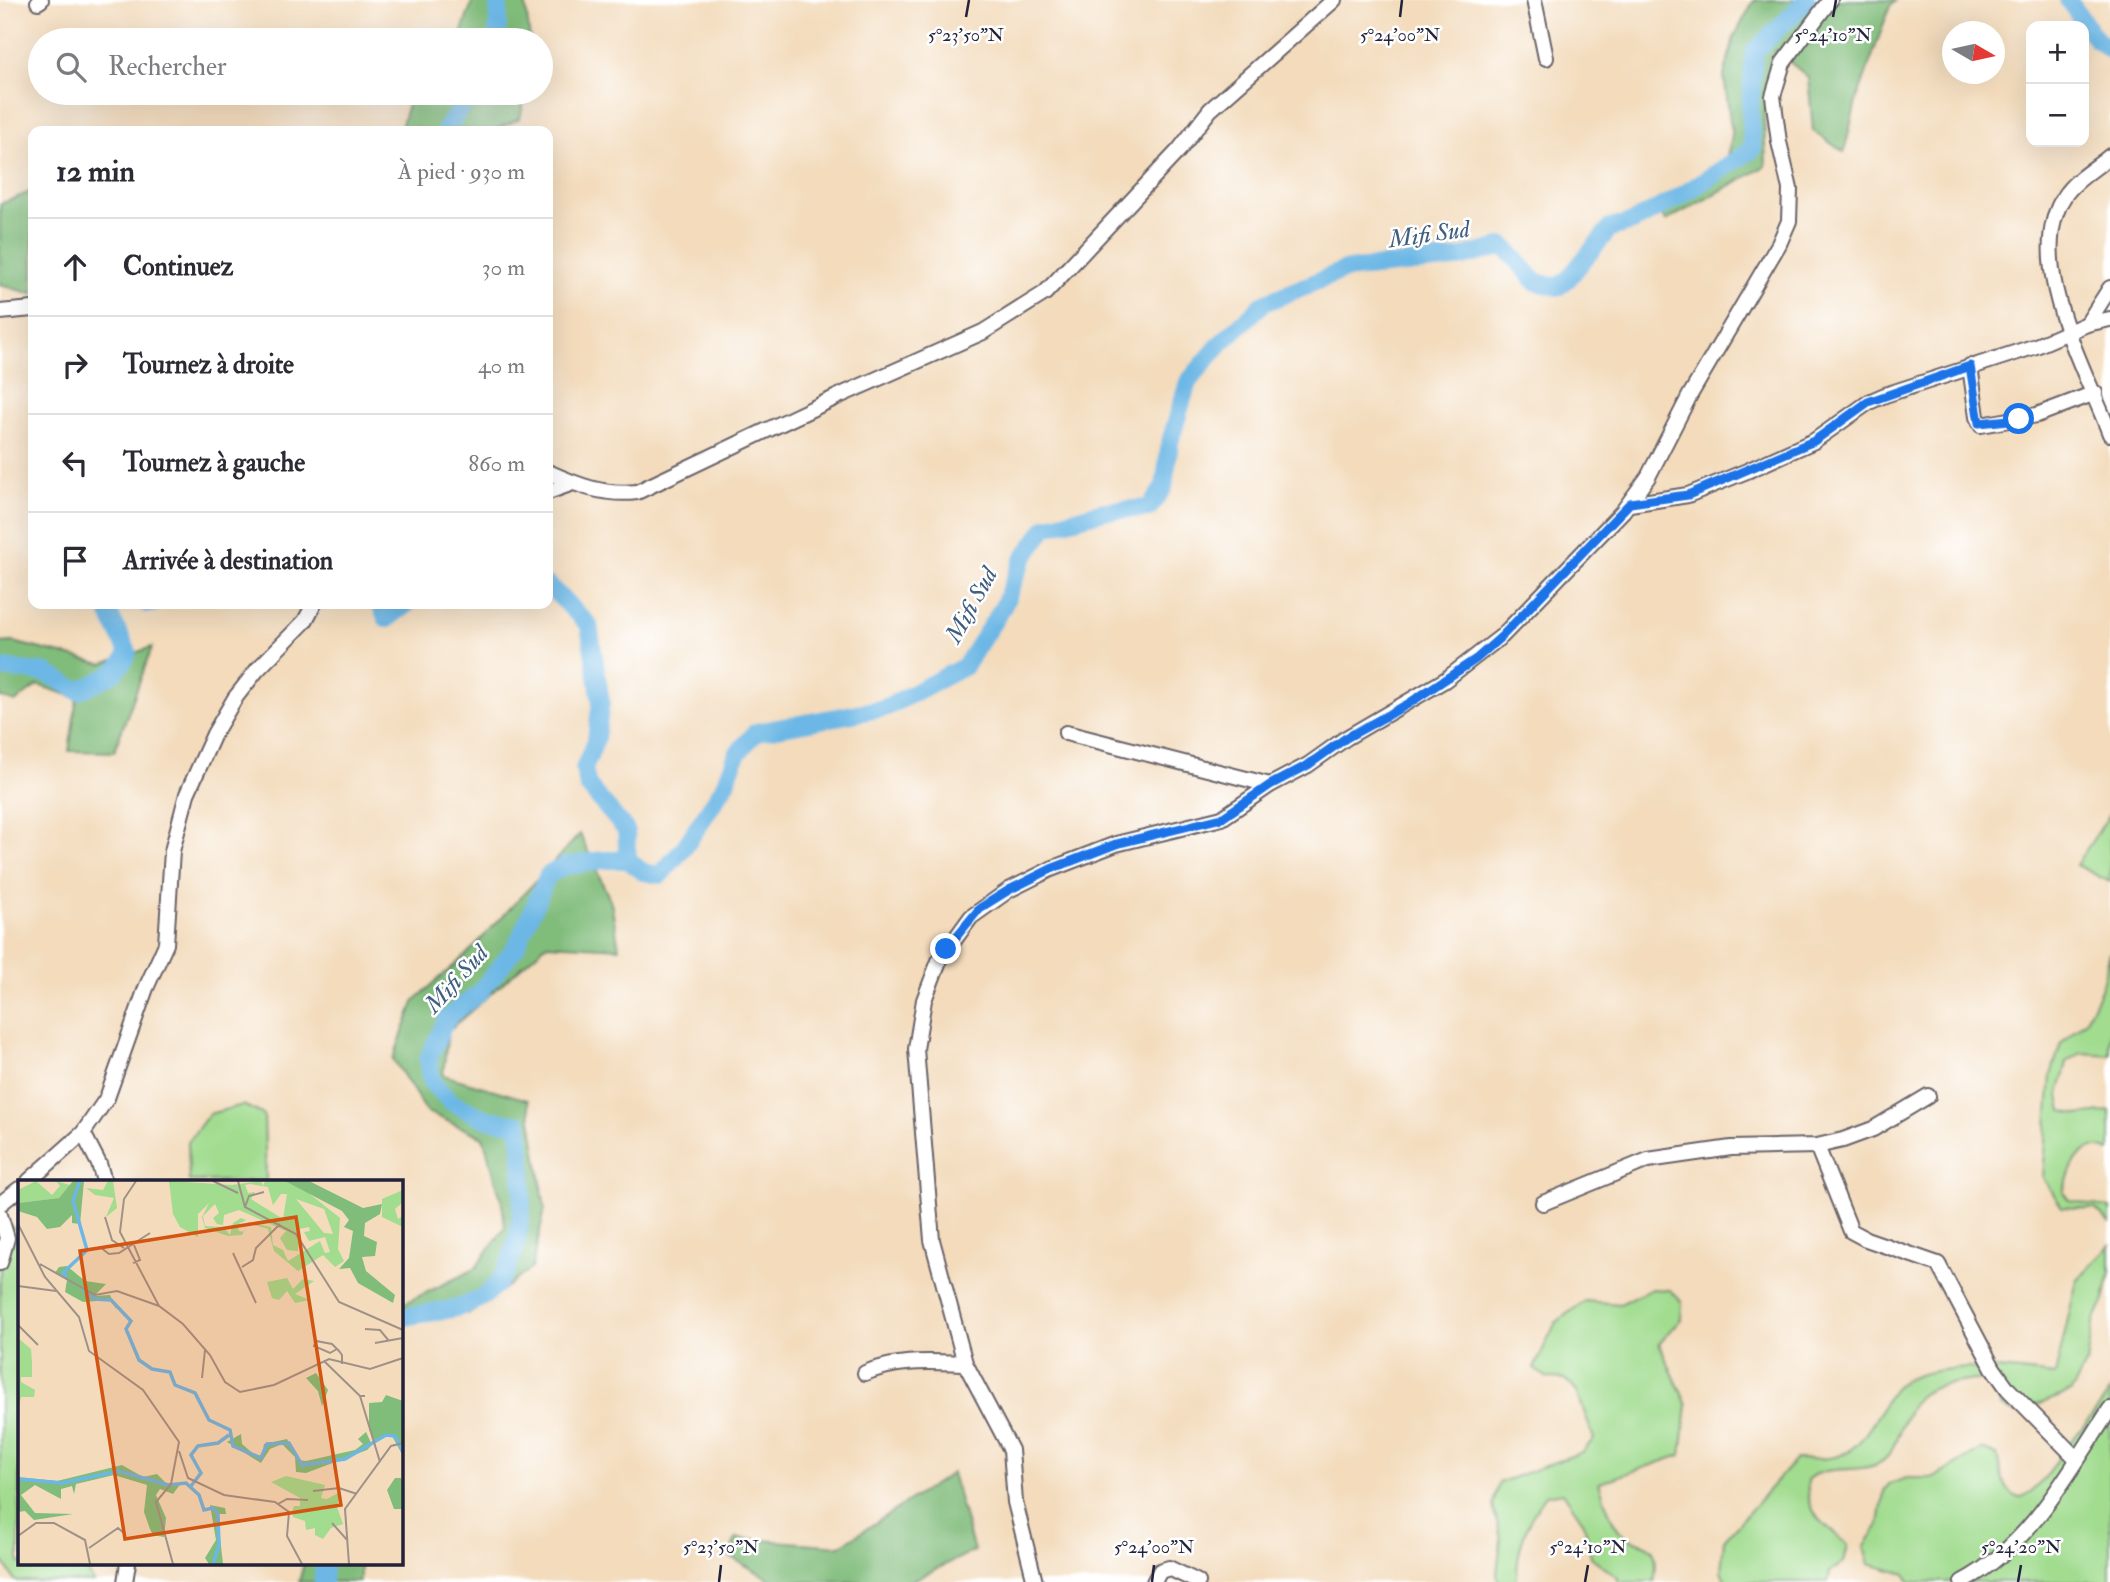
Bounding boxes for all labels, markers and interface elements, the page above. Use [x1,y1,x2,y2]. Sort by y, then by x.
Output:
north arrow [1942,21,2005,84]
map controls [2026,21,2089,147]
button: + [2026,21,2089,84]
text: 5°23'50"N [928,24,1004,47]
text: 5°24'00"N [1360,24,1440,47]
text: 5°24'10"N [1794,24,1872,47]
search box [28,28,553,105]
icon: search [52,48,90,86]
text: Rechercher [108,51,227,83]
button: − [2026,84,2089,147]
text: 12 min [56,153,135,190]
text: À pied · 930 m [398,157,525,186]
water label: Mifi Sud [1385,213,1473,256]
icon: ahead [56,248,94,286]
text: Continuez [123,251,233,283]
text: 30 m [482,253,525,282]
icon: right [56,346,94,384]
text: Tournez à droite [123,349,294,381]
text: 40 m [478,351,525,380]
route start [2003,403,2034,434]
icon: left [56,444,94,482]
text: Tournez à gauche [123,447,305,479]
text: 860 m [468,449,525,478]
icon: arrive [56,542,94,580]
text: Arrivée à destination [123,545,333,577]
water label: Mifi Sud [937,560,1006,650]
route end [930,933,961,964]
water label: Mifi Sud [416,937,496,1021]
inset map [18,1180,402,1564]
text: 5°23'50"N [683,1536,759,1559]
text: 5°24'00"N [1114,1536,1194,1559]
text: 5°24'10"N [1549,1536,1627,1559]
text: 5°24'20"N [1981,1536,2061,1559]

